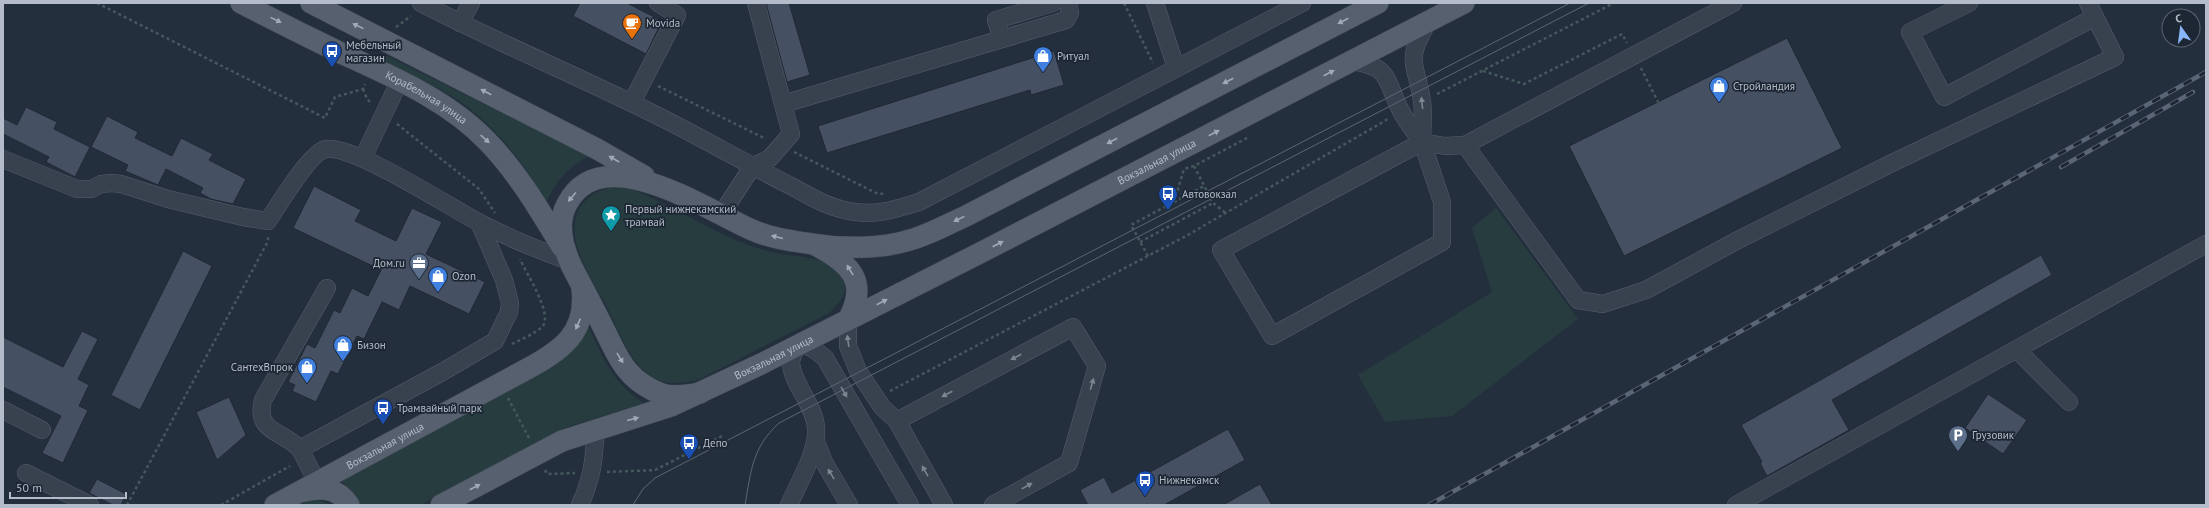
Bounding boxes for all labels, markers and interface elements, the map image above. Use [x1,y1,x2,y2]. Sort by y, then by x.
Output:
north arrow [2161,8,2201,48]
text: С [2174,11,2183,26]
cafe icon: Movida [621,12,643,40]
place label: Movida [646,16,680,30]
one-way arrow [270,17,281,23]
one-way arrow [1337,18,1349,24]
one-way arrow [353,23,364,30]
place label: Мебельный магазин [346,38,401,65]
bus stop icon: Мебельный магазин [321,40,343,68]
shop icon: Ритуал [1032,45,1054,73]
place label: Ритуал [1057,49,1089,63]
street label: Корабельная улица [383,68,470,127]
one-way arrow [1323,70,1335,76]
shop icon: Стройландия [1708,75,1730,103]
one-way arrow [1222,78,1234,84]
place label: Стройландия [1733,79,1795,93]
one-way arrow [481,89,492,95]
one-way arrow [1418,97,1425,109]
one-way arrow [1208,130,1219,136]
one-way arrow [480,135,490,144]
street label: Вокзальная улица [1115,136,1198,188]
one-way arrow [1107,137,1118,144]
one-way arrow [608,155,620,162]
bus stop icon: Автовокзал [1157,183,1179,211]
place label: Автовокзал [1182,187,1237,201]
one-way arrow [568,191,577,202]
place label: Первый нижнекамский трамвай [625,202,736,229]
place icon: Первый нижнекамский трамвай [600,204,622,232]
one-way arrow [954,216,965,222]
one-way arrow [771,234,783,240]
one-way arrow [993,240,1004,247]
office icon: Дом.ru [408,252,430,280]
place label: Дом.ru [373,256,405,270]
one-way arrow [846,264,853,276]
shop icon: Ozon [427,265,449,293]
place label: Ozon [452,269,476,283]
one-way arrow [877,299,888,305]
one-way arrow [575,318,581,330]
street label: Вокзальная улица [732,332,815,383]
shop icon: Бизон [332,334,354,362]
one-way arrow [845,335,851,347]
place label: Бизон [357,338,386,352]
one-way arrow [616,352,623,364]
one-way arrow [1010,354,1022,361]
shop icon: СантехВпрок [296,356,318,384]
place label: СантехВпрок [231,360,294,374]
one-way arrow [1089,378,1095,390]
one-way arrow [841,386,848,398]
one-way arrow [941,391,953,397]
bus stop icon: Трамвайный парк [372,397,394,425]
place label: Трамвайный парк [397,401,483,415]
one-way arrow [627,416,639,422]
street label: Вокзальная улица [344,419,426,472]
parking icon: Грузовик [1947,424,1969,452]
place label: Грузовик [1972,428,2015,442]
bus stop icon: Депо [678,432,700,460]
place label: Депо [703,436,728,450]
one-way arrow [922,465,929,477]
one-way arrow [827,468,834,480]
bus stop icon: Нижнекамск [1134,469,1156,497]
place label: Нижнекамск [1159,473,1220,487]
scale bar [10,474,126,500]
text: 50 m [16,480,42,495]
one-way arrow [470,483,481,490]
one-way arrow [1022,483,1033,490]

